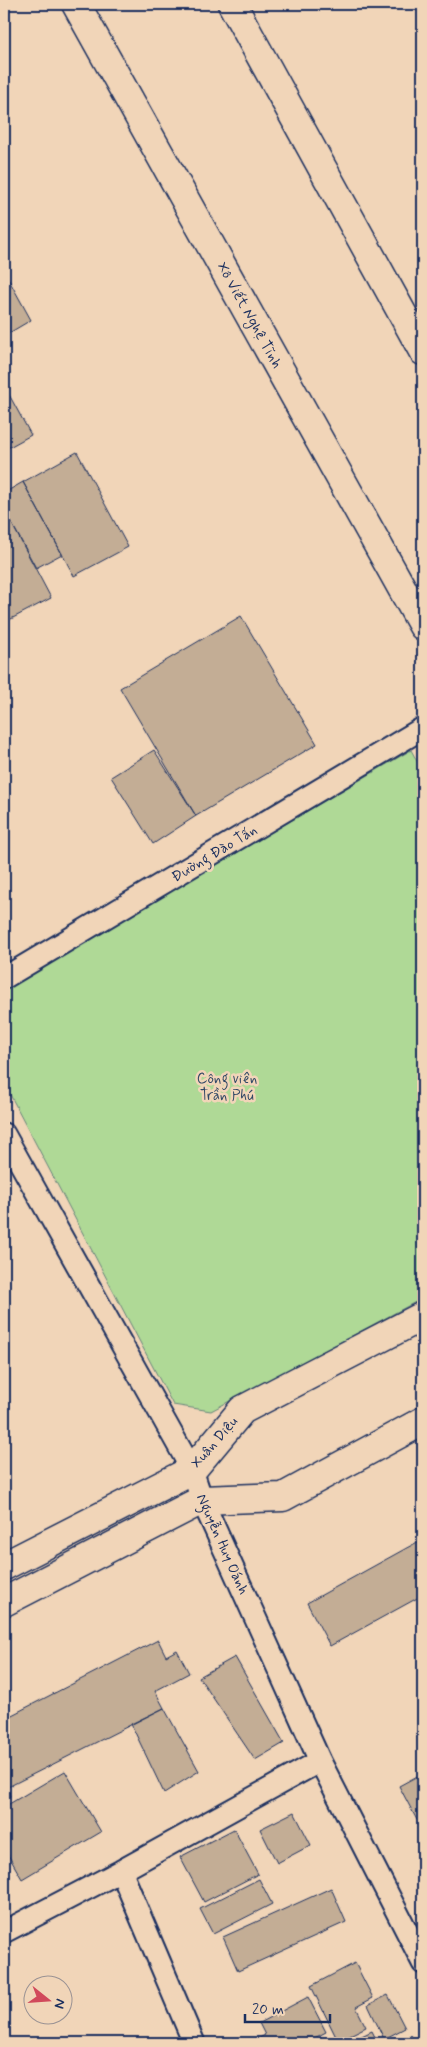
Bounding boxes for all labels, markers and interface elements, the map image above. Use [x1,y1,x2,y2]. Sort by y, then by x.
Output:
street label: Xô Viết Nghệ Tĩnh [211,259,287,373]
street label: Đường Đào Tấn [168,820,262,888]
park label: Công viên Trần Phú [197,1069,257,1106]
street label: Xuân Diệu [187,1412,243,1473]
street label: Nguyễn Huy Oánh [190,1491,253,1599]
north arrow [22,1974,72,2024]
scale bar [245,1992,330,2024]
text: N [50,1996,69,2011]
text: 20 m [252,2000,284,2020]

